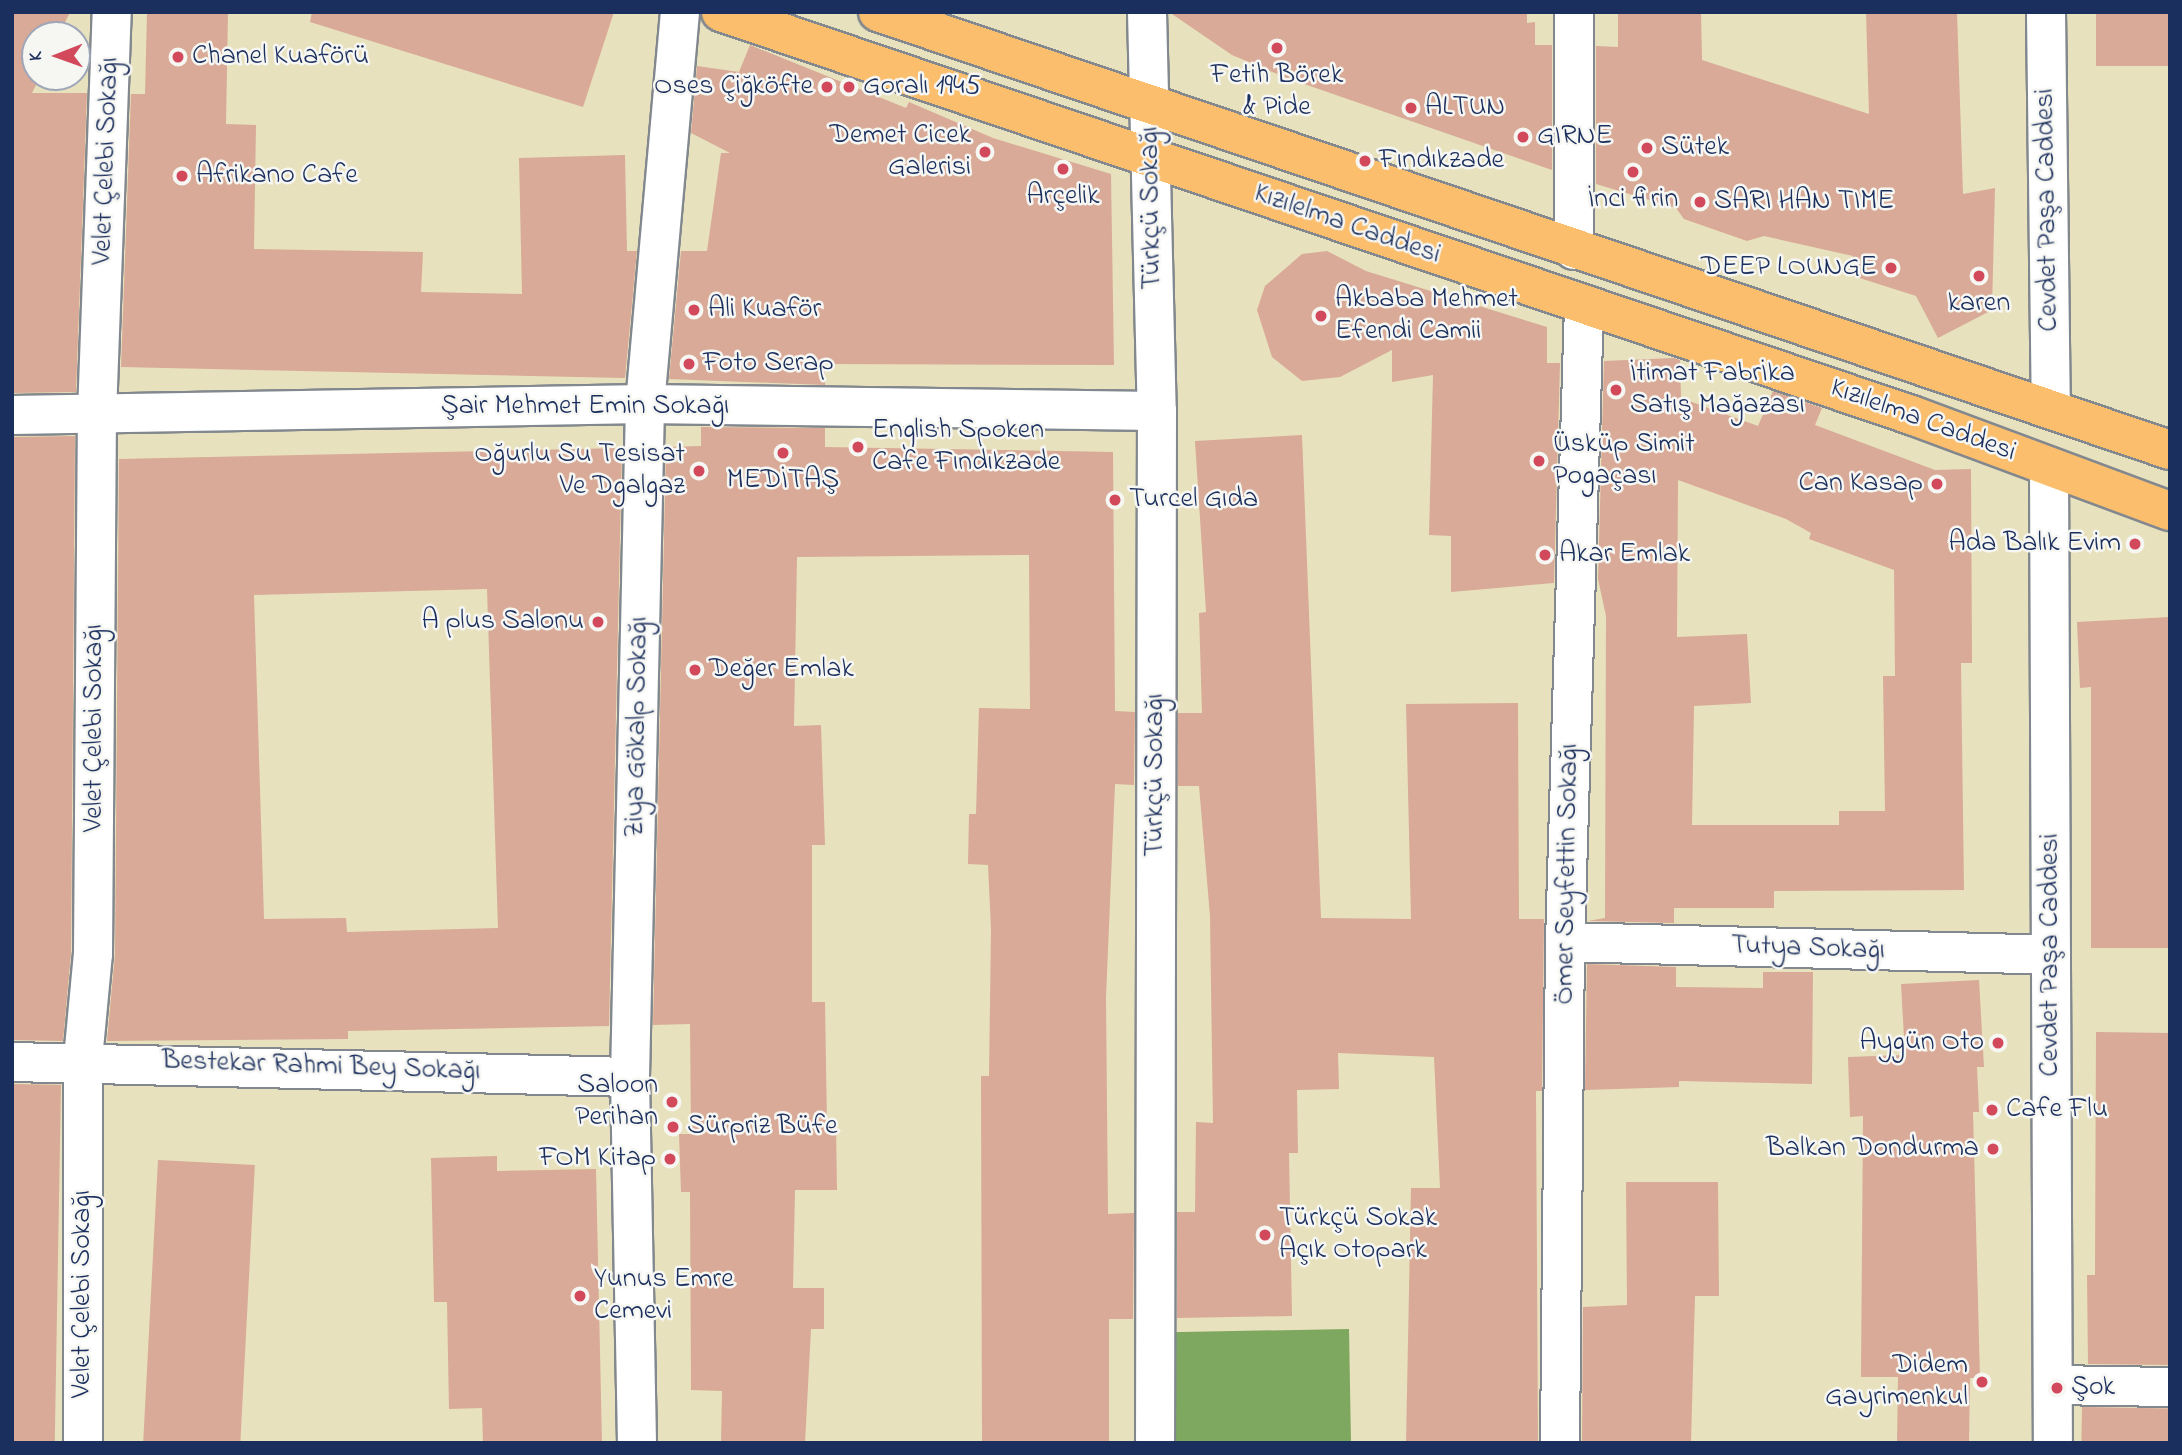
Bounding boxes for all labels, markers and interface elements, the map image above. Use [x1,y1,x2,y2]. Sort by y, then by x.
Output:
north arrow [21,21,91,91]
place label: Chanel Kuaförü [192,40,369,74]
marker: Fetih Börek & Pide [1269,40,1285,56]
marker: Chanel Kuaförü [170,49,186,65]
text: K [23,51,50,61]
street label: Velet Çelebi Sokağı [87,56,127,266]
place label: Fetih Börek & Pide [1211,59,1343,125]
place label: Oses Çiğköfte [654,70,813,104]
place label: Goralı 1945 [863,70,981,104]
marker: Oses Çiğköfte [819,79,835,95]
marker: Goralı 1945 [841,79,857,95]
street label: Cevdet Paşa Caddesi [2029,88,2067,332]
place label: ALTUN [1425,91,1505,125]
marker: ALTUN [1403,100,1419,116]
place label: Demet Cicek Galerisi [830,119,971,185]
place label: GIRNE [1537,120,1612,154]
street label: Türkçü Sokağı [1134,126,1170,290]
marker: GIRNE [1515,129,1531,145]
place label: Sütek [1661,131,1729,165]
marker: Sütek [1639,140,1655,156]
marker: Demet Cicek Galerisi [977,144,993,160]
place label: Fındıkzade [1379,144,1504,178]
marker: Fındıkzade [1357,153,1373,169]
place label: Afrikano Cafe [196,159,358,193]
marker: Arçelik [1055,161,1071,177]
marker: İnci firin [1625,164,1641,180]
marker: Afrikano Cafe [174,168,190,184]
street label: Kızılelma Caddesi [1249,177,1445,273]
place label: Arçelik [1027,180,1099,214]
place label: İnci firin [1588,183,1678,217]
place label: SARI HAN TIME [1714,185,1894,219]
marker: SARI HAN TIME [1692,194,1708,210]
place label: DEEP LOUNGE [1701,251,1877,285]
marker: DEEP LOUNGE [1883,260,1899,276]
marker: karen [1971,268,1987,284]
place label: Akbaba Mehmet Efendi Camii [1335,283,1518,349]
place label: karen [1948,287,2010,321]
place label: Ali Kuaför [708,293,821,327]
marker: Ali Kuaför [686,302,702,318]
marker: Akbaba Mehmet Efendi Camii [1313,308,1329,324]
place label: Foto Serap [703,347,834,381]
marker: Foto Serap [681,356,697,372]
place label: İtimat Fabrİka Satış Mağazası [1630,357,1805,423]
street label: Kızılelma Caddesi [1826,372,2020,470]
marker: İtimat Fabrİka Satış Mağazası [1608,382,1624,398]
street label: Şair Mehmet Emin Sokağı [441,390,729,424]
place label: English Spoken Cafe Fındıkzade [872,414,1060,480]
place label: Üsküp Simit Pogaçası [1553,428,1695,494]
place label: Oğurlu Su Tesisat Ve Dgalgaz [474,438,685,504]
marker: English Spoken Cafe Fındıkzade [850,439,866,455]
marker: MEDİTAŞ [775,445,791,461]
marker: Üsküp Simit Pogaçası [1531,453,1547,469]
marker: Oğurlu Su Tesisat Ve Dgalgaz [691,463,707,479]
place label: MEDİTAŞ [727,464,839,498]
place label: Can Kasap [1798,467,1923,501]
marker: Can Kasap [1929,476,1945,492]
place label: Turcel Gıda [1129,483,1258,517]
marker: Turcel Gıda [1107,492,1123,508]
place label: Ada Balık Evim [1948,527,2121,561]
marker: Ada Balık Evim [2127,536,2143,552]
place label: Akar Emlak [1559,538,1690,572]
marker: Akar Emlak [1537,547,1553,563]
place label: A plus Salonu [421,605,584,639]
marker: A plus Salonu [590,614,606,630]
street label: Ziya Gökalp Sokağı [619,616,657,838]
street label: Velet Çelebi Sokağı [78,624,112,832]
place label: Değer Emlak [709,653,854,687]
marker: Değer Emlak [687,662,703,678]
street label: Türkçü Sokağı [1139,693,1173,857]
street label: Ömer Seyfettin Sokağı [1549,743,1587,1005]
street label: Cevdet Paşa Caddesi [2034,833,2068,1077]
street label: Tutya Sokağı [1730,930,1886,968]
place label: Aygün Oto [1859,1026,1984,1060]
marker: Aygün Oto [1990,1035,2006,1051]
street label: Bestekar Rahmi Bey Sokağı [161,1045,481,1089]
place label: Saloon Perihan [575,1069,658,1135]
place label: Cafe Flu [2006,1093,2108,1127]
marker: Saloon Perihan [664,1094,680,1110]
marker: Cafe Flu [1984,1102,2000,1118]
place label: Sürpriz Büfe [687,1110,838,1144]
marker: Sürpriz Büfe [665,1119,681,1135]
place label: Balkan Dondurma [1766,1132,1979,1166]
marker: Balkan Dondurma [1985,1141,2001,1157]
place label: FOM Kitap [539,1142,656,1176]
marker: FOM Kitap [662,1151,678,1167]
street label: Velet Çelebi Sokağı [66,1190,100,1398]
place label: Türkçü Sokak Açık Otopark [1279,1202,1437,1268]
marker: Türkçü Sokak Açık Otopark [1257,1227,1273,1243]
place label: Yunus Emre Cemevi [594,1263,734,1329]
marker: Yunus Emre Cemevi [572,1288,588,1304]
place label: Didem Gayrimenkul [1825,1349,1968,1415]
place label: Şok [2071,1371,2115,1405]
marker: Didem Gayrimenkul [1974,1374,1990,1390]
marker: Şok [2049,1380,2065,1396]

